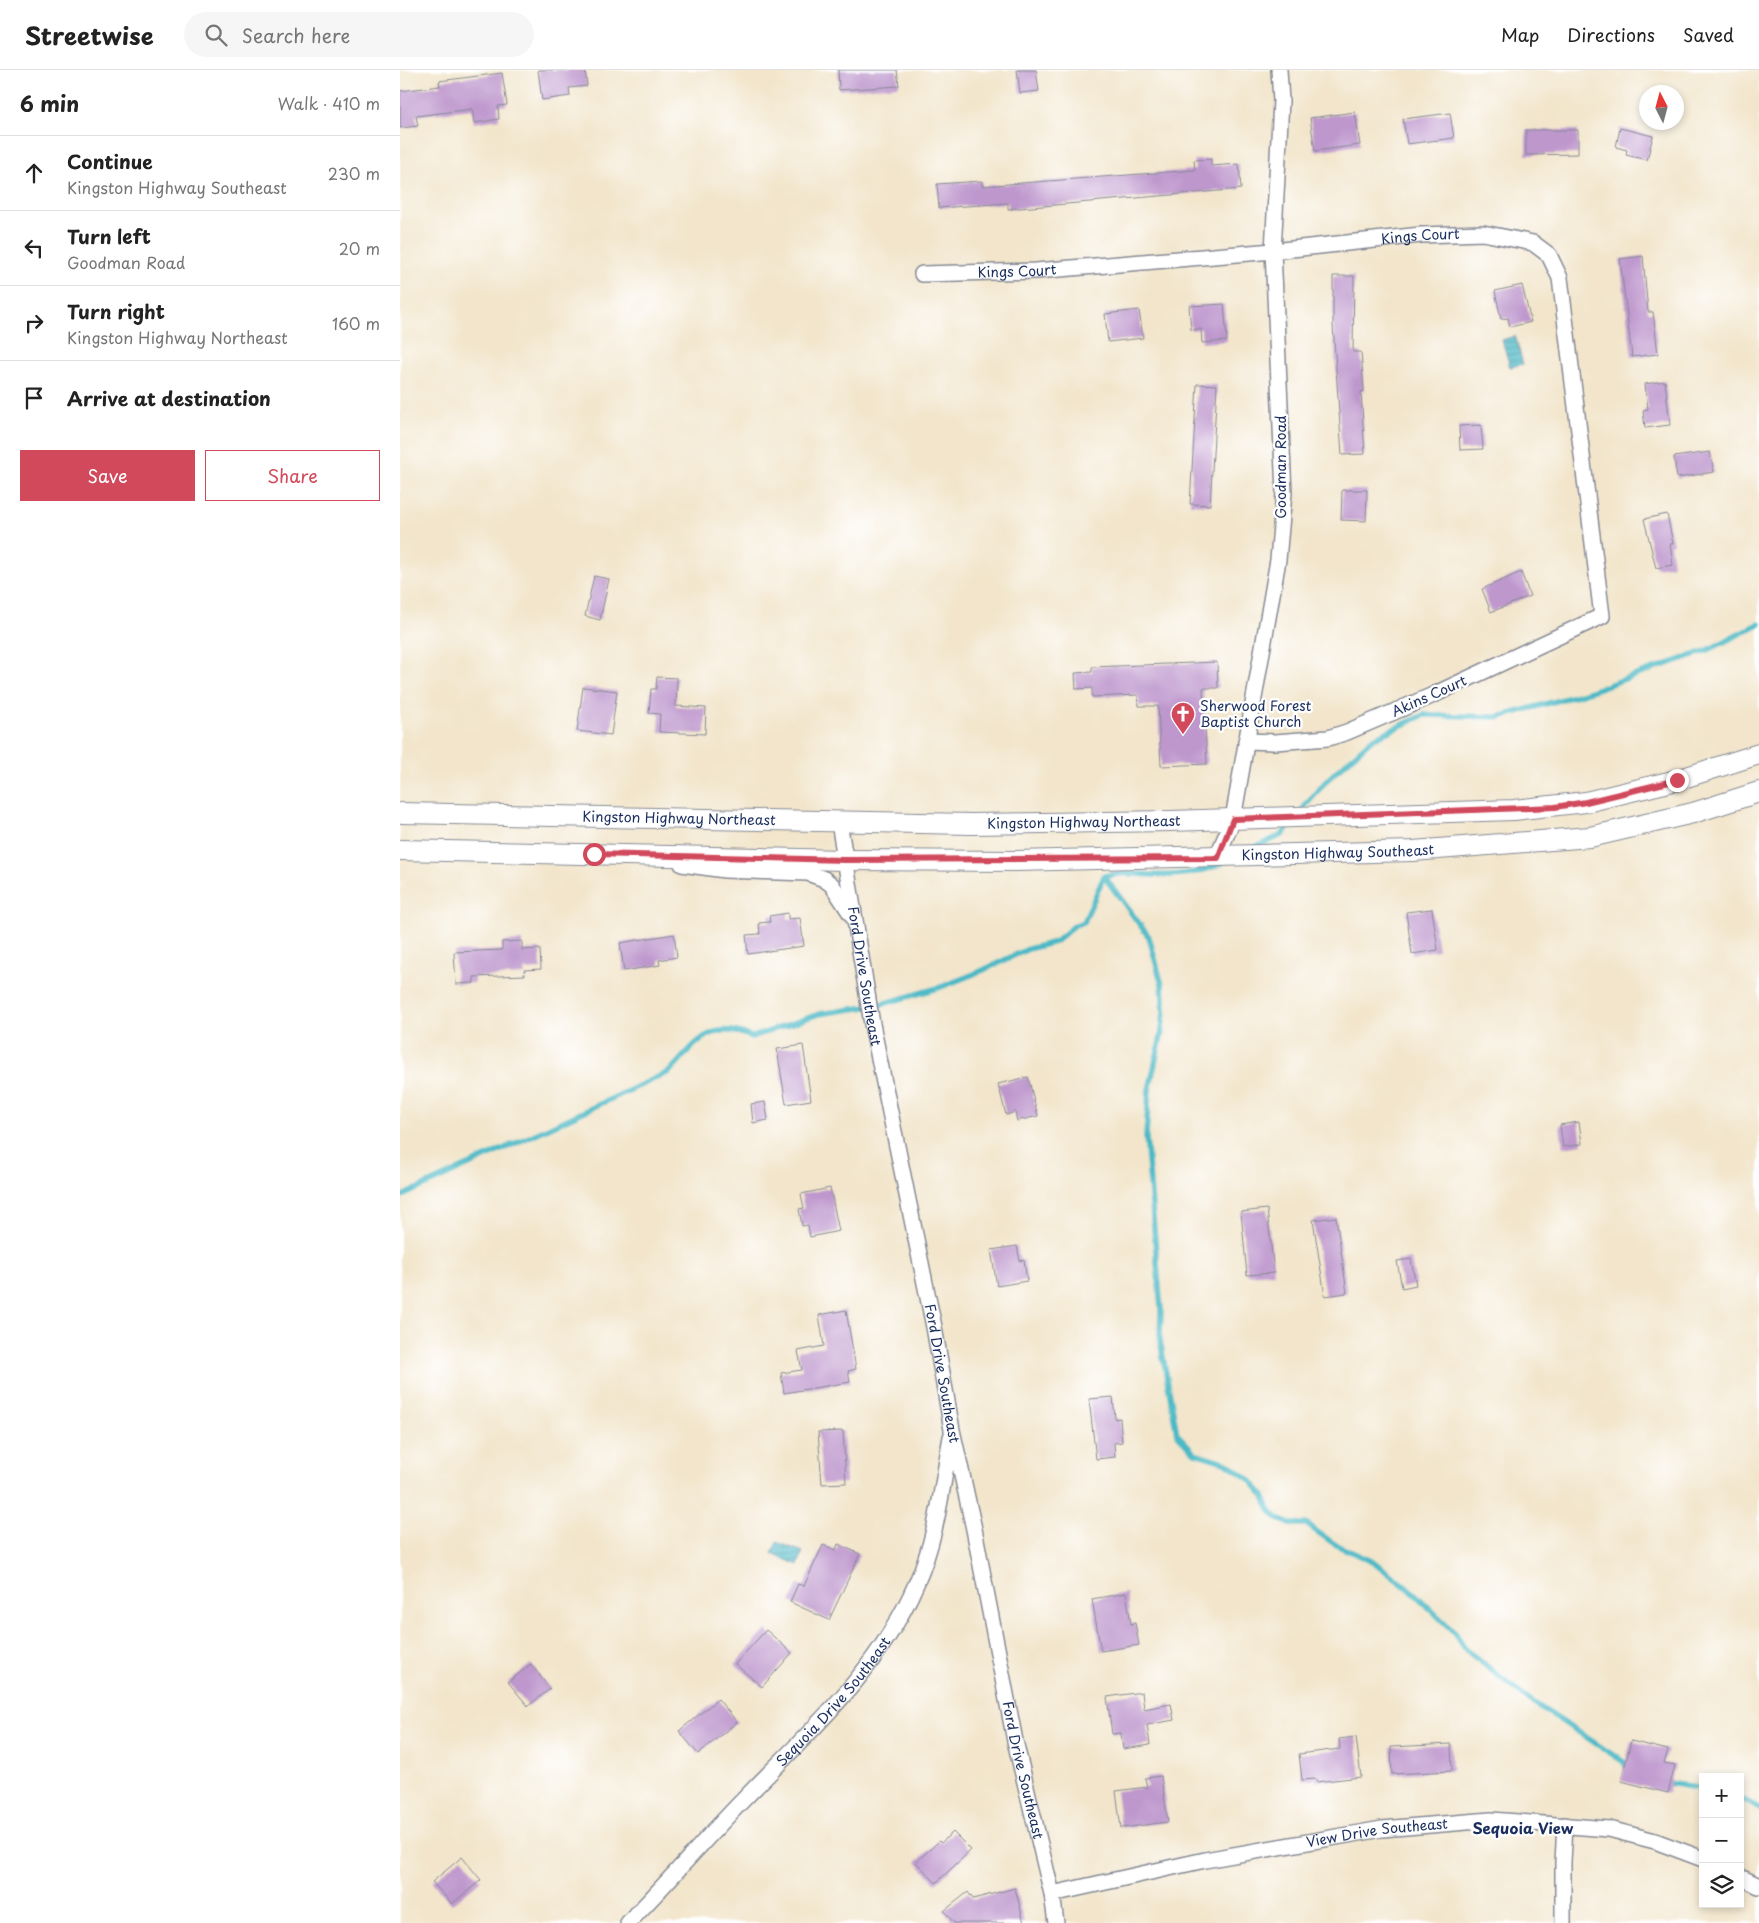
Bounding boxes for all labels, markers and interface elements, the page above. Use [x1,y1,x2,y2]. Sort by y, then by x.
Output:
search box [184,12,534,57]
text: Streetwise [25,17,154,53]
icon: search [202,21,230,49]
text: Search here [242,21,350,49]
text: Map [1501,21,1539,48]
text: Directions [1567,21,1655,48]
text: Saved [1683,21,1734,48]
north arrow [1639,85,1684,130]
text: 6 min [20,87,79,119]
text: Walk · 410 m [278,91,380,115]
text: Continue [67,147,153,175]
icon: ahead [20,159,48,187]
text: 230 m [328,161,380,185]
text: Kingston Highway Southeast [67,175,287,199]
text: Turn left [67,222,151,250]
street label: Kings Court [1380,223,1460,249]
icon: left [20,234,48,262]
text: 20 m [339,236,380,260]
text: Goodman Road [67,250,185,274]
street label: Kings Court [977,258,1057,283]
text: Turn right [67,297,165,325]
icon: right [20,309,48,337]
text: 160 m [332,311,380,335]
text: Kingston Highway Northeast [67,325,288,349]
icon: arrive [20,384,48,412]
text: Arrive at destination [67,384,271,412]
street label: Goodman Road [1270,415,1291,519]
button: Save [20,450,195,501]
button: Share [205,450,380,501]
street label: Akins Court [1388,669,1470,722]
place label: Sherwood Forest Baptist Church [1200,695,1312,732]
church icon: Sherwood Forest Baptist Church [1170,701,1196,735]
route end [1666,769,1689,792]
street label: Kingston Highway Northeast [582,806,776,830]
street label: Kingston Highway Northeast [987,810,1181,834]
street label: Kingston Highway Southeast [1241,838,1435,865]
route start [583,843,606,866]
street label: Ford Drive Southeast [843,905,887,1048]
street label: Ford Drive Southeast [920,1302,966,1445]
street label: Sequoia Drive Southeast [771,1632,895,1771]
street label: Ford Drive Southeast [998,1699,1049,1842]
map controls [1699,1773,1744,1908]
button: + [1699,1773,1744,1818]
street label: View Drive Southeast [1304,1813,1449,1852]
district label: Sequoia View [1472,1816,1574,1839]
button: − [1699,1818,1744,1863]
button: layers [1699,1863,1744,1908]

